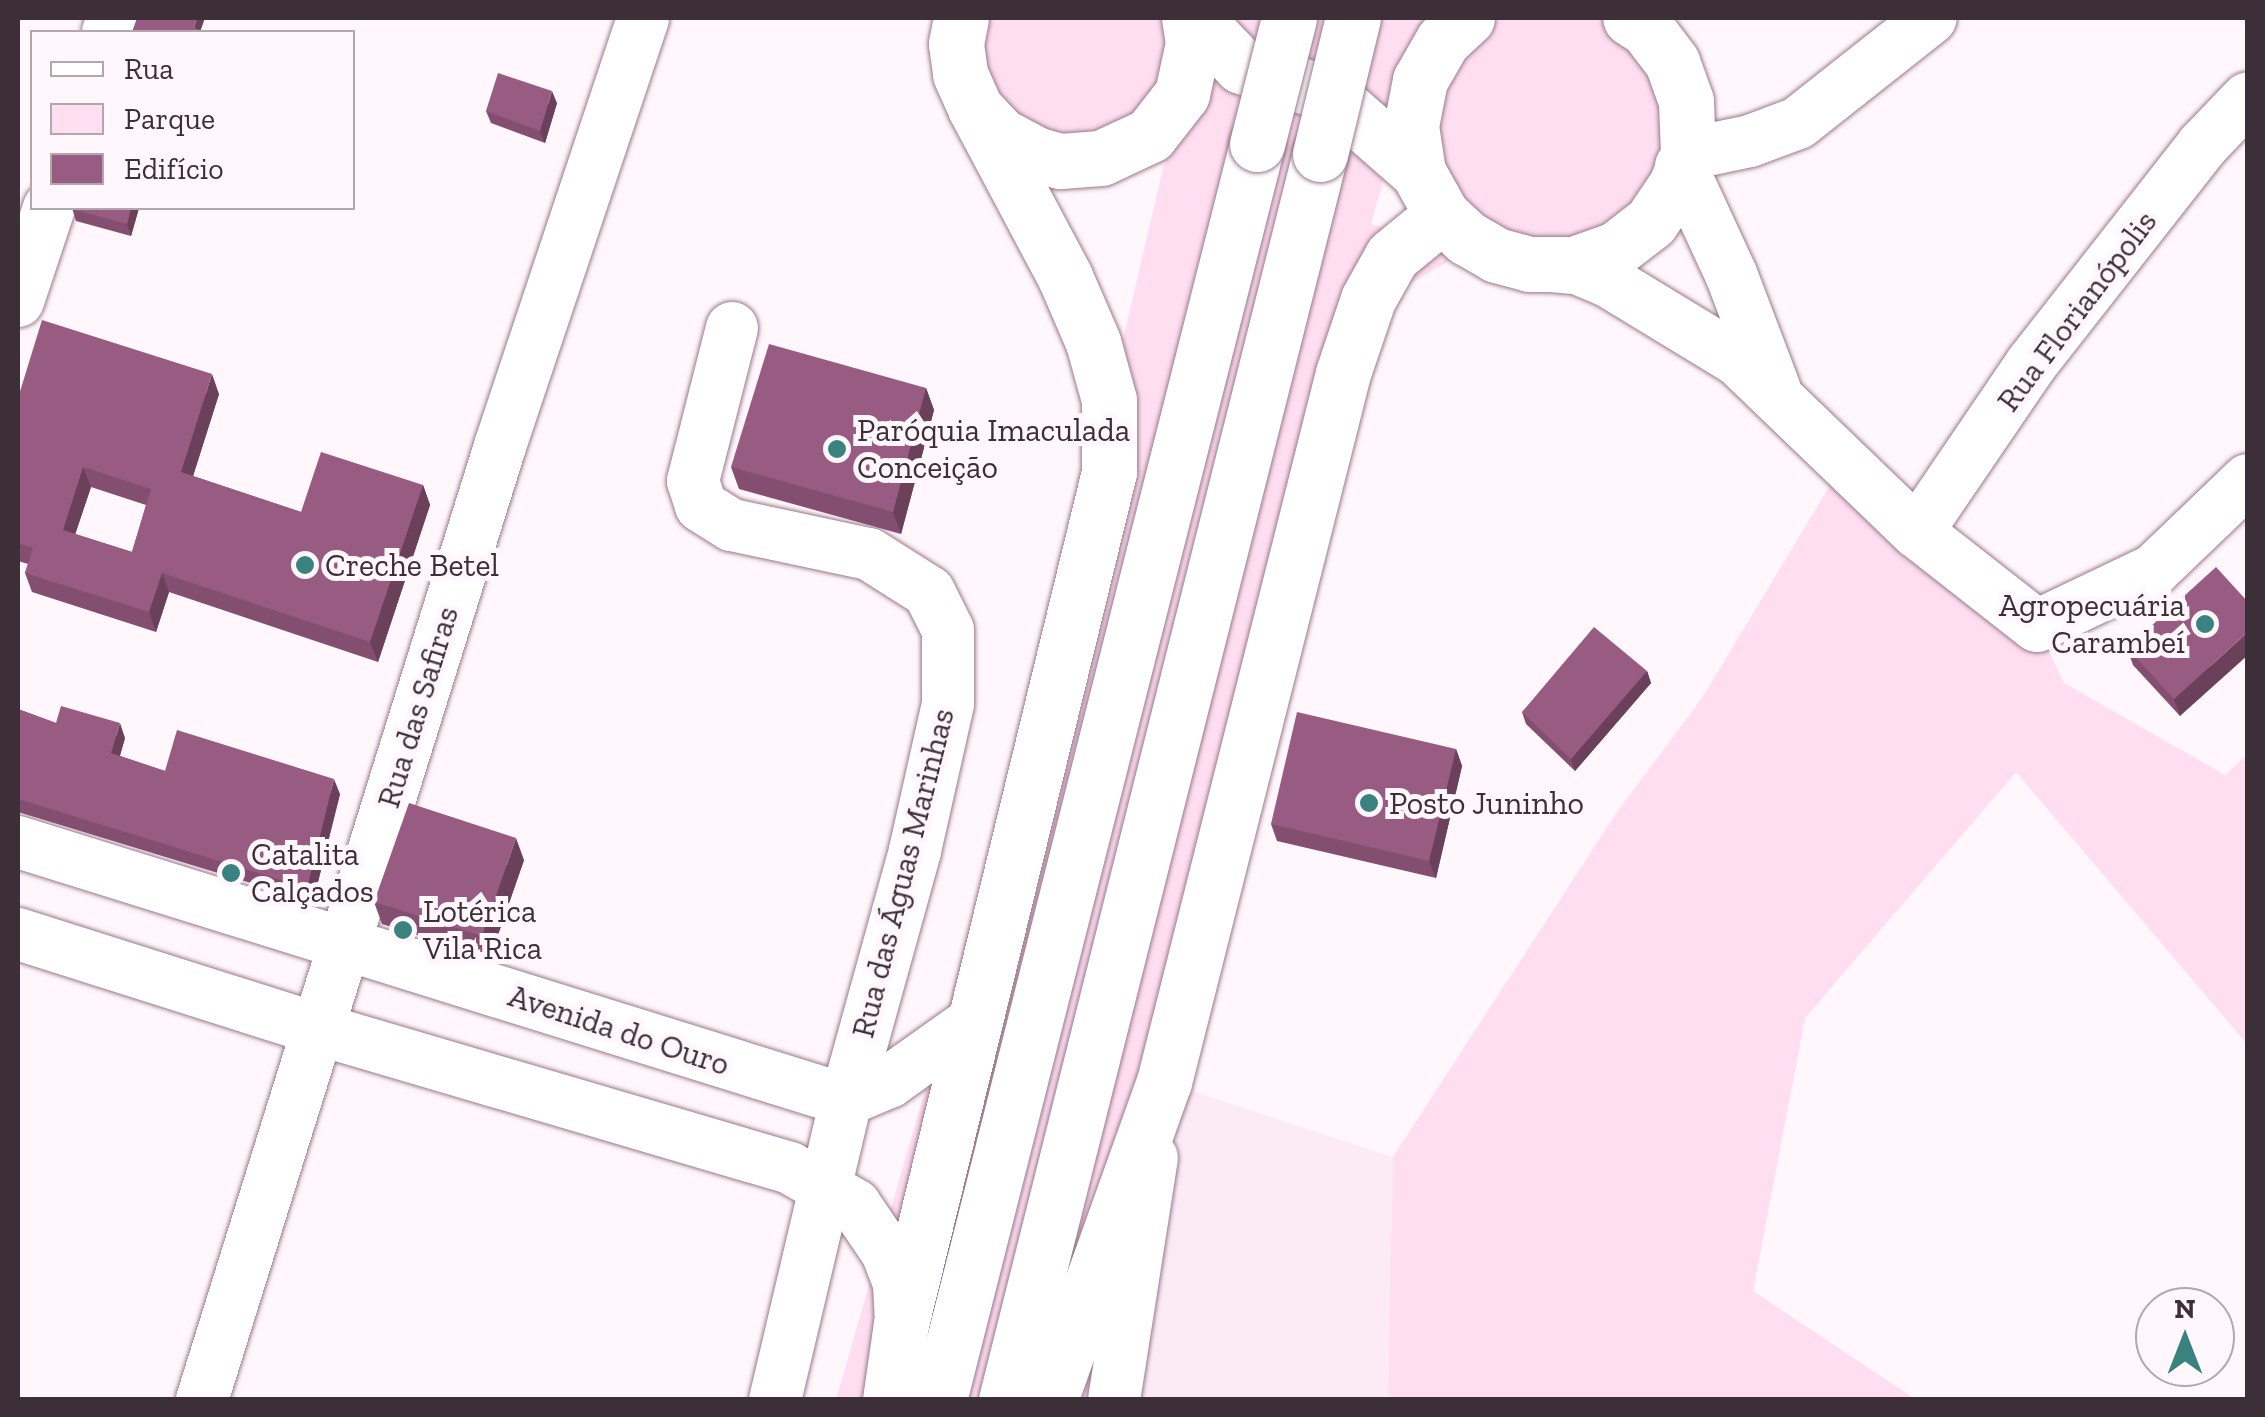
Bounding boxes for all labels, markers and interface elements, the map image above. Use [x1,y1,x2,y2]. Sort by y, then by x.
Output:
legend [30,30,355,210]
text: Rua [124,51,174,87]
text: Parque [124,101,215,137]
text: Edifício [124,151,224,187]
street label: Rua Florianópolis [1989,203,2165,419]
place label: Paróquia Imaculada Conceição [857,412,1130,487]
marker: Paróquia Imaculada Conceição [826,438,848,460]
place label: Creche Betel [325,546,499,584]
marker: Creche Betel [294,554,316,576]
place label: Agropecuária Carambeí [1999,587,2185,662]
street label: Rua das Safiras [369,602,467,812]
marker: Agropecuária Carambeí [2194,613,2216,635]
street label: Rua das Águas Marinhas [843,704,963,1042]
place label: Posto Juninho [1389,784,1585,822]
marker: Posto Juninho [1358,792,1380,814]
place label: Catalita Calçados [251,836,374,911]
marker: Catalita Calçados [220,862,242,884]
place label: Lotérica Vila Rica [423,893,542,968]
marker: Lotérica Vila Rica [392,919,414,941]
street label: Avenida do Ouro [504,976,734,1084]
north arrow [2135,1287,2235,1387]
text: N [2174,1292,2196,1325]

